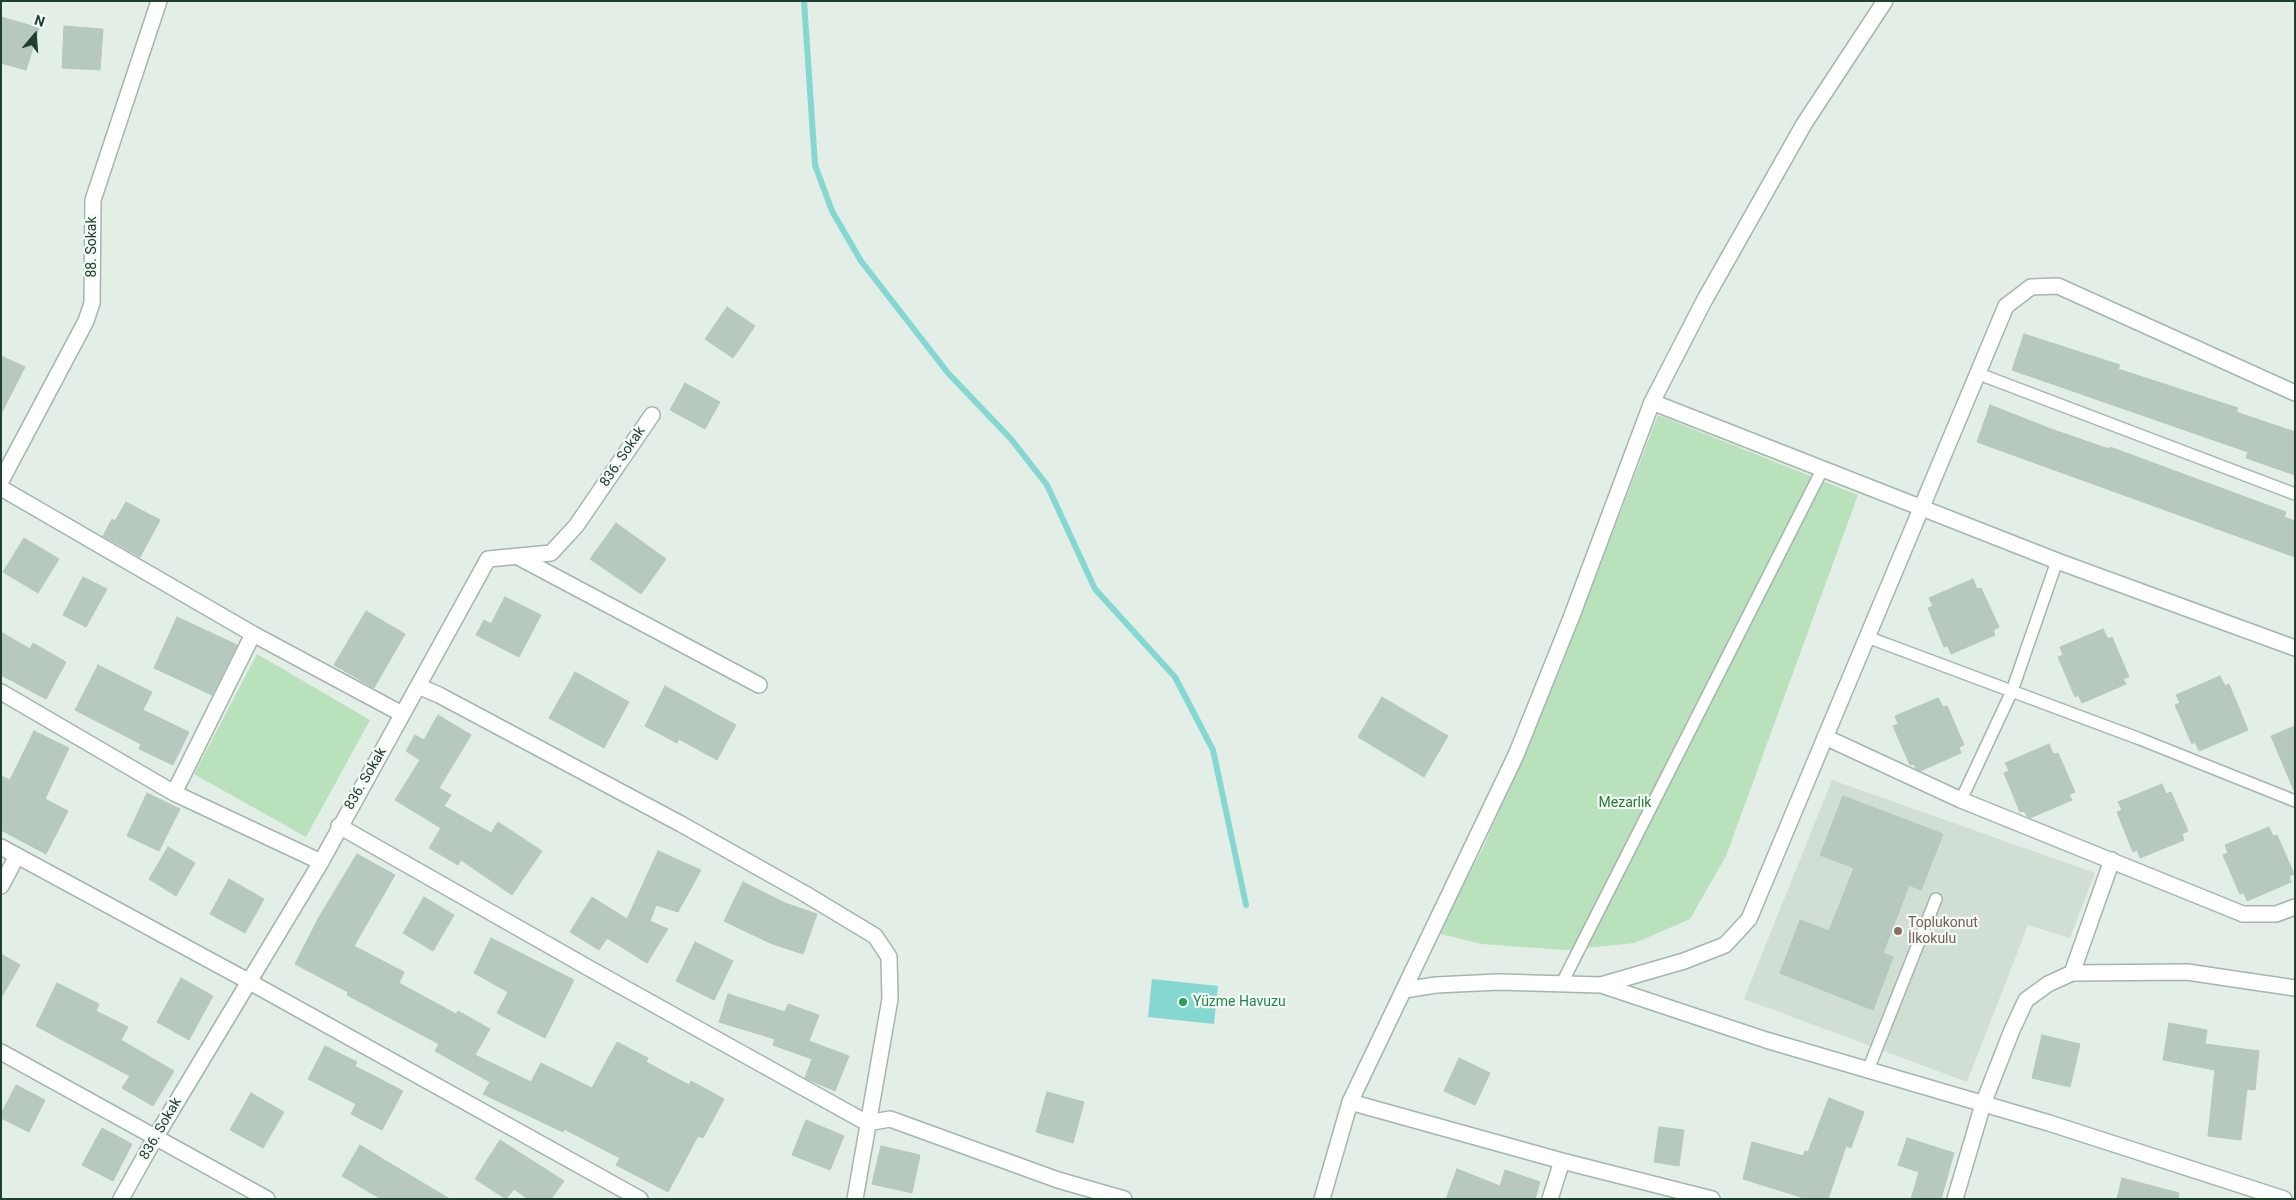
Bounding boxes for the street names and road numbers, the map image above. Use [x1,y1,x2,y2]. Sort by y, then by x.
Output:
street label: 88. Sokak [84,216,100,278]
street label: 836. Sokak [597,424,649,490]
street label: 836. Sokak [342,745,390,813]
street label: 836. Sokak [137,1095,185,1163]

